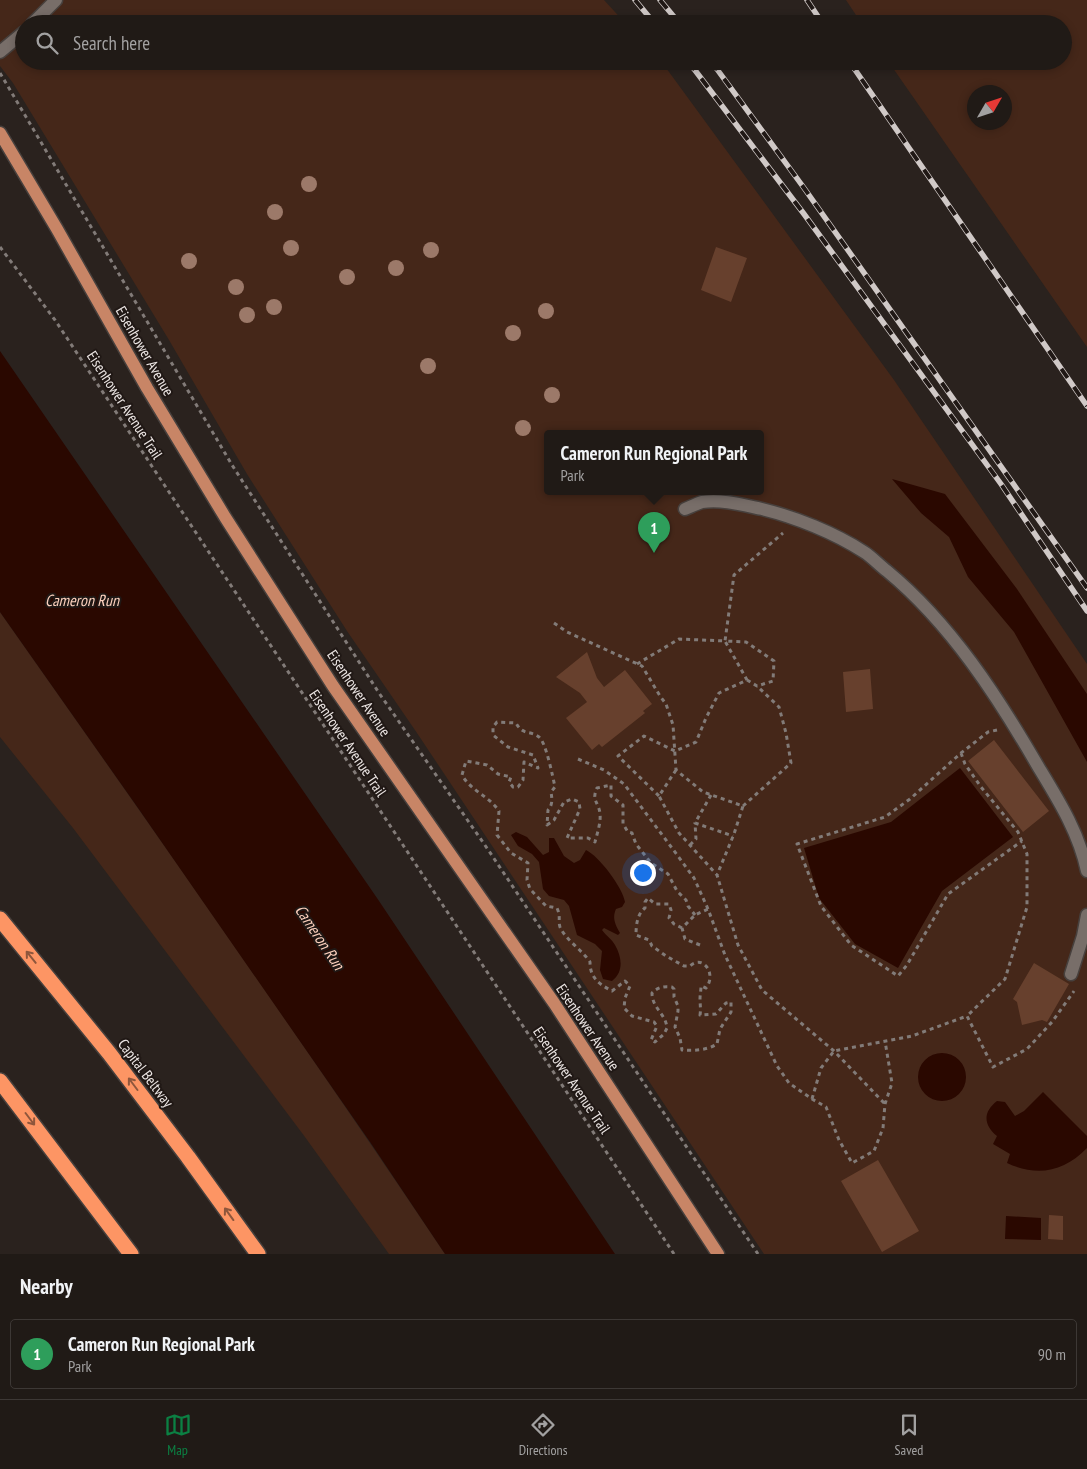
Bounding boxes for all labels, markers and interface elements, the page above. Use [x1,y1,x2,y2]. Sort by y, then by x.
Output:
search box [15,15,1072,70]
icon: search [33,29,61,57]
text: Search here [73,31,150,55]
north arrow [967,85,1012,130]
street label: Eisenhower Avenue [112,303,178,399]
street label: Eisenhower Avenue Trail [83,347,167,463]
popup [544,430,764,495]
text: Cameron Run Regional Park [561,441,747,465]
text: Park [561,465,584,485]
pin: 1 [638,512,670,553]
water label: Cameron Run [45,590,120,610]
street label: Eisenhower Avenue [323,646,395,740]
street label: Eisenhower Avenue Trail [305,686,391,801]
your location [630,860,656,886]
water label: Cameron Run [291,901,349,974]
one-way arrow [25,951,36,964]
street label: Eisenhower Avenue [552,980,624,1074]
street label: Eisenhower Avenue Trail [529,1023,615,1138]
street label: Capital Beltway [114,1035,178,1111]
one-way arrow [127,1078,138,1091]
one-way arrow [24,1112,35,1125]
one-way arrow [224,1208,234,1222]
text: Nearby [20,1273,73,1300]
text: Cameron Run Regional Park [68,1332,255,1356]
text: 1 [33,1344,41,1364]
text: 90 m [1038,1344,1066,1364]
text: Park [68,1356,92,1376]
tab: Map [164,1411,192,1459]
tab: Directions [519,1411,567,1459]
tab: Saved [895,1411,923,1459]

